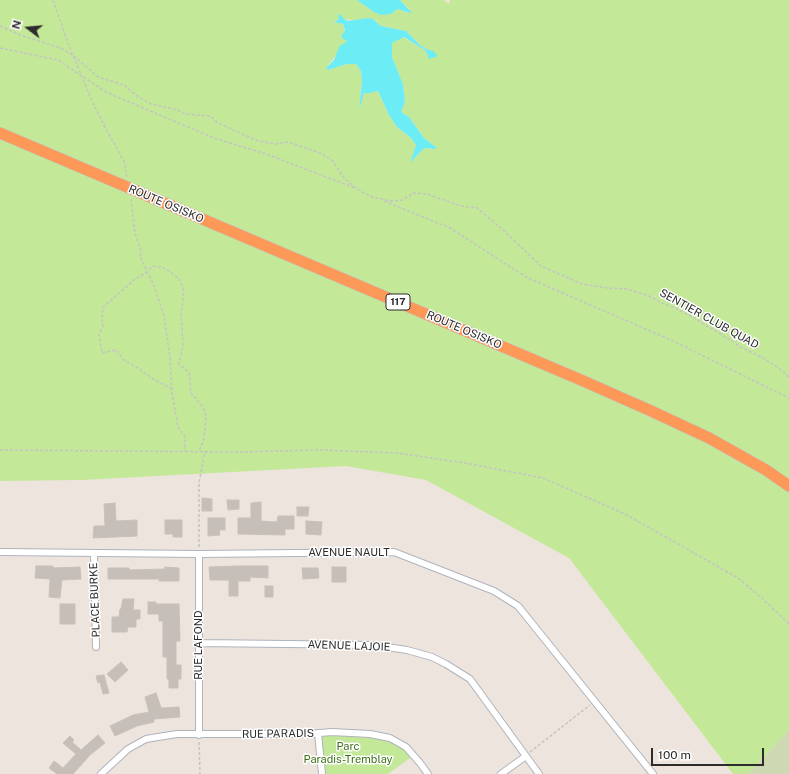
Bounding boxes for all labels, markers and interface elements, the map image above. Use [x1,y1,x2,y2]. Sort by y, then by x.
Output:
north arrow [8,8,48,48]
text: N [10,19,23,30]
street label: ROUTE OSISKO [126,182,206,226]
street label: SENTIER CLUB QUAD [657,286,761,352]
road number: 117 [386,294,410,310]
street label: ROUTE OSISKO [424,308,504,352]
street label: AVENUE NAULT [308,546,390,560]
street label: PLACE BURKE [87,562,103,638]
street label: RUE LAFOND [192,610,206,680]
street label: AVENUE LAJOIE [307,638,391,654]
street label: RUE PARADIS [242,727,314,741]
park label: Parc Paradis-Tremblay [304,740,392,766]
scale bar [653,740,766,766]
text: 100 m [658,748,691,762]

